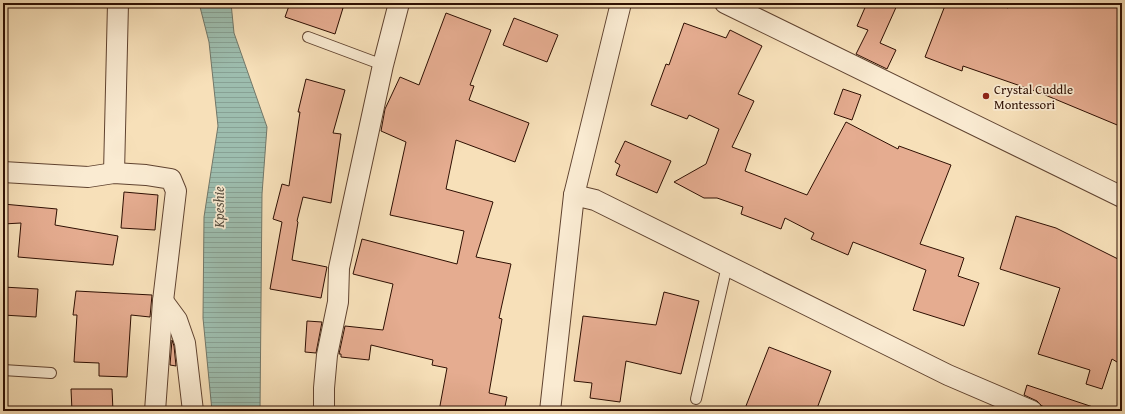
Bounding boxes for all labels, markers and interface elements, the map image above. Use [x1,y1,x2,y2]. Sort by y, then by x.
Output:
place label: Crystal Cuddle Montessori [994,80,1073,114]
marker: Crystal Cuddle Montessori [981,91,991,101]
water label: Kpeshie [209,186,229,229]

